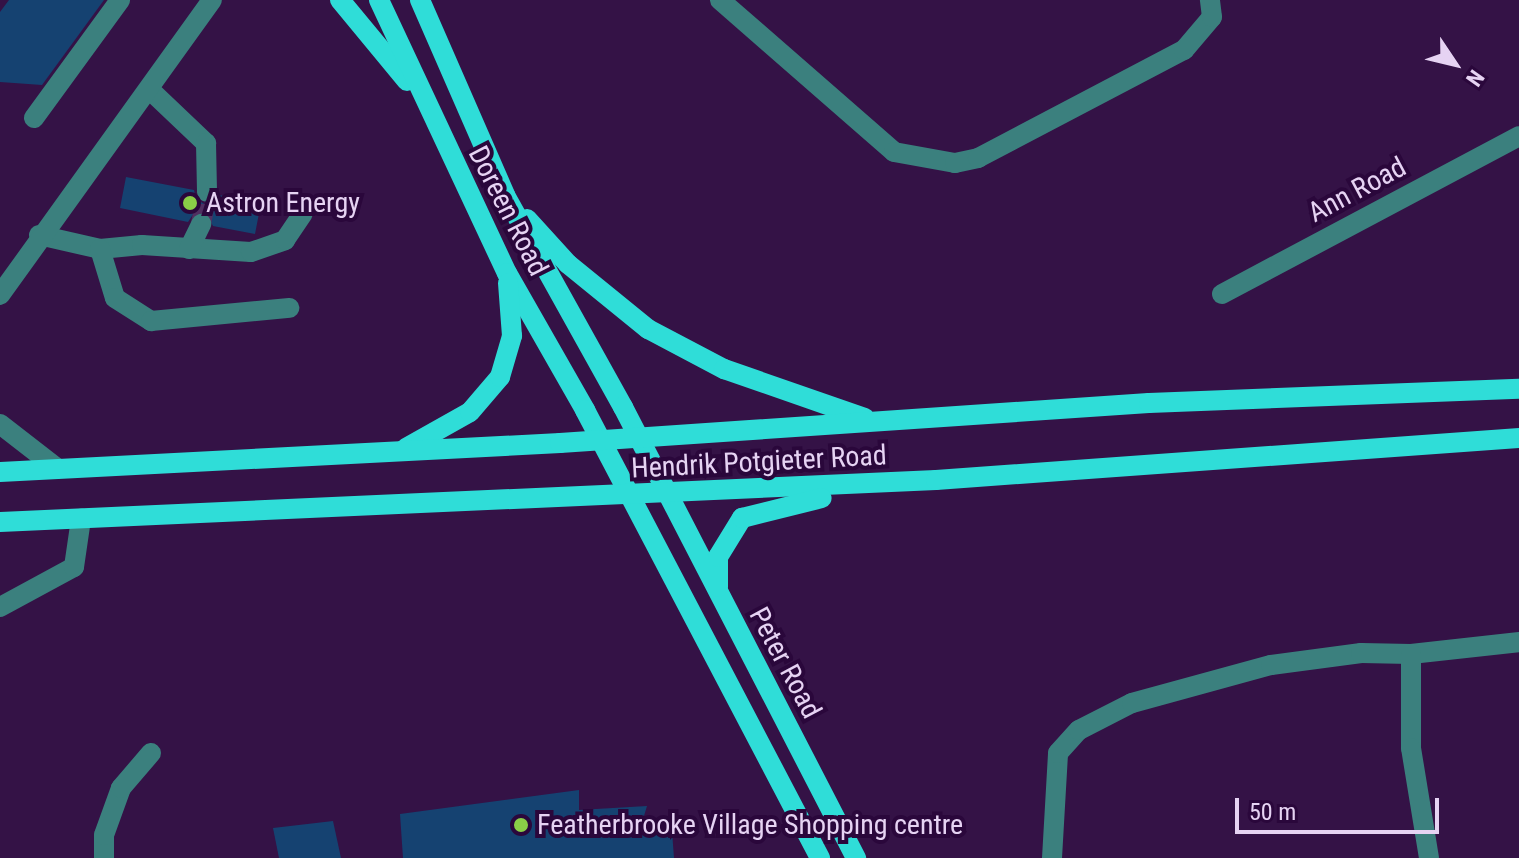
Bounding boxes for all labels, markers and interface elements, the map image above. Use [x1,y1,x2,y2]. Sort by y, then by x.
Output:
north arrow [1415,24,1495,104]
text: N [1461,65,1489,91]
street label: Doreen Road [461,141,555,281]
street label: Ann Road [1302,150,1412,230]
place label: Astron Energy [206,186,360,220]
marker: Astron Energy [181,194,199,212]
street label: Hendrik Potgieter Road [631,439,887,485]
street label: Peter Road [742,602,828,724]
scale bar [1239,782,1443,832]
text: 50 m [1249,798,1296,826]
place label: Featherbrooke Village Shopping centre [537,808,963,842]
marker: Featherbrooke Village Shopping centre [512,816,530,834]

